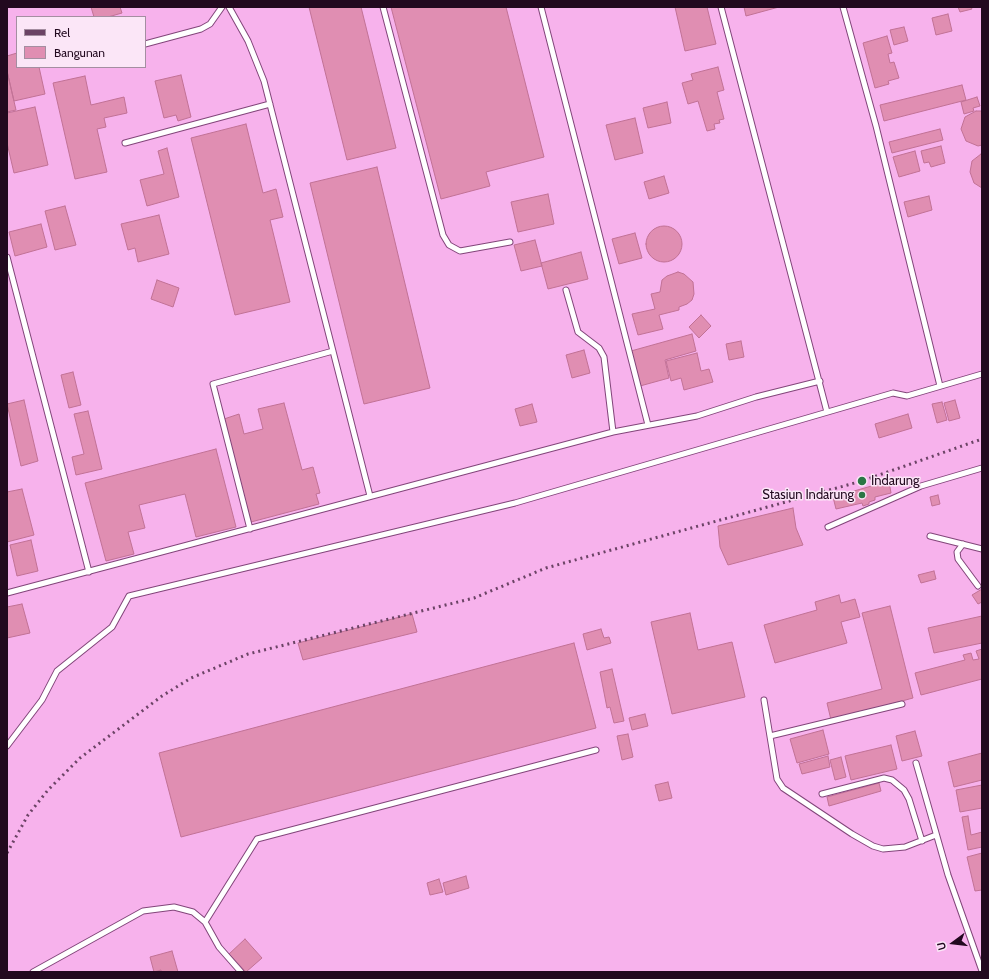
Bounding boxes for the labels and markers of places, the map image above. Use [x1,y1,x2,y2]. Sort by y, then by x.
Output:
place label: Indarung [871,473,920,489]
marker: Indarung [856,475,868,487]
place label: Stasiun Indarung [762,487,854,503]
marker: Stasiun Indarung [857,490,867,500]

